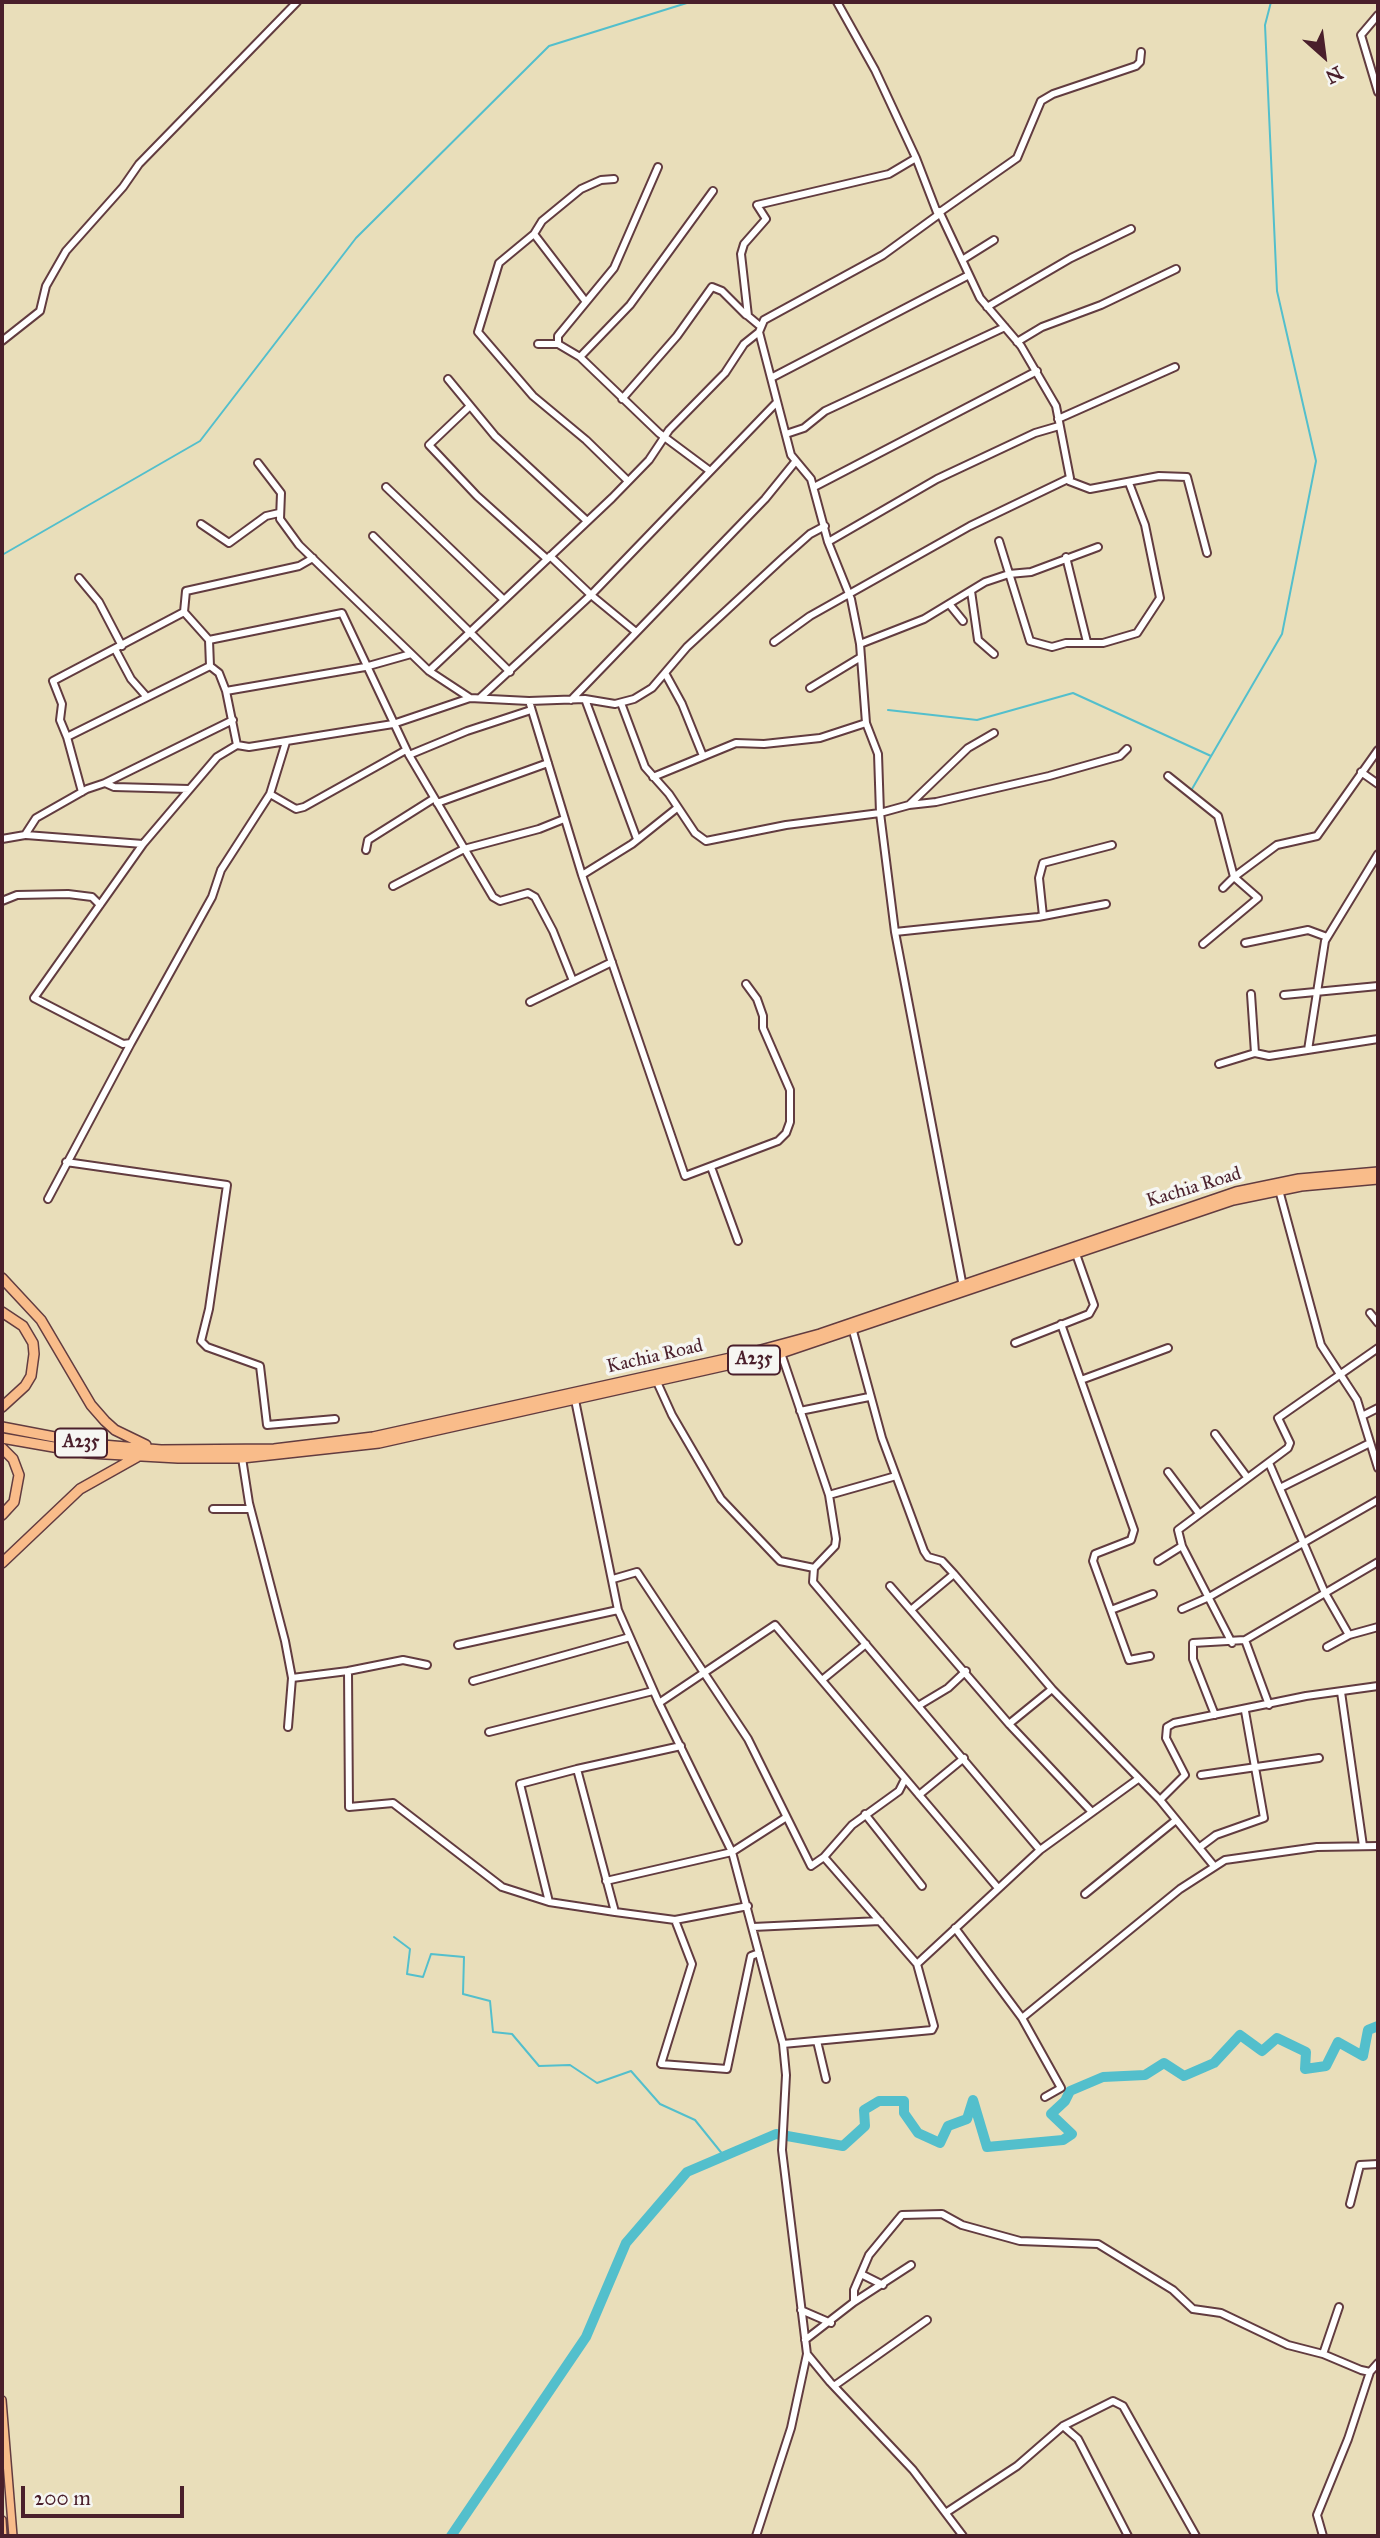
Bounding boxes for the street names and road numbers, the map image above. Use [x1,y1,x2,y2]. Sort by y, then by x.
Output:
street label: Kachia Road [1144,1163,1244,1213]
street label: Kachia Road [605,1335,705,1379]
road number: A235 [728,1345,780,1374]
road number: A235 [55,1428,107,1458]

